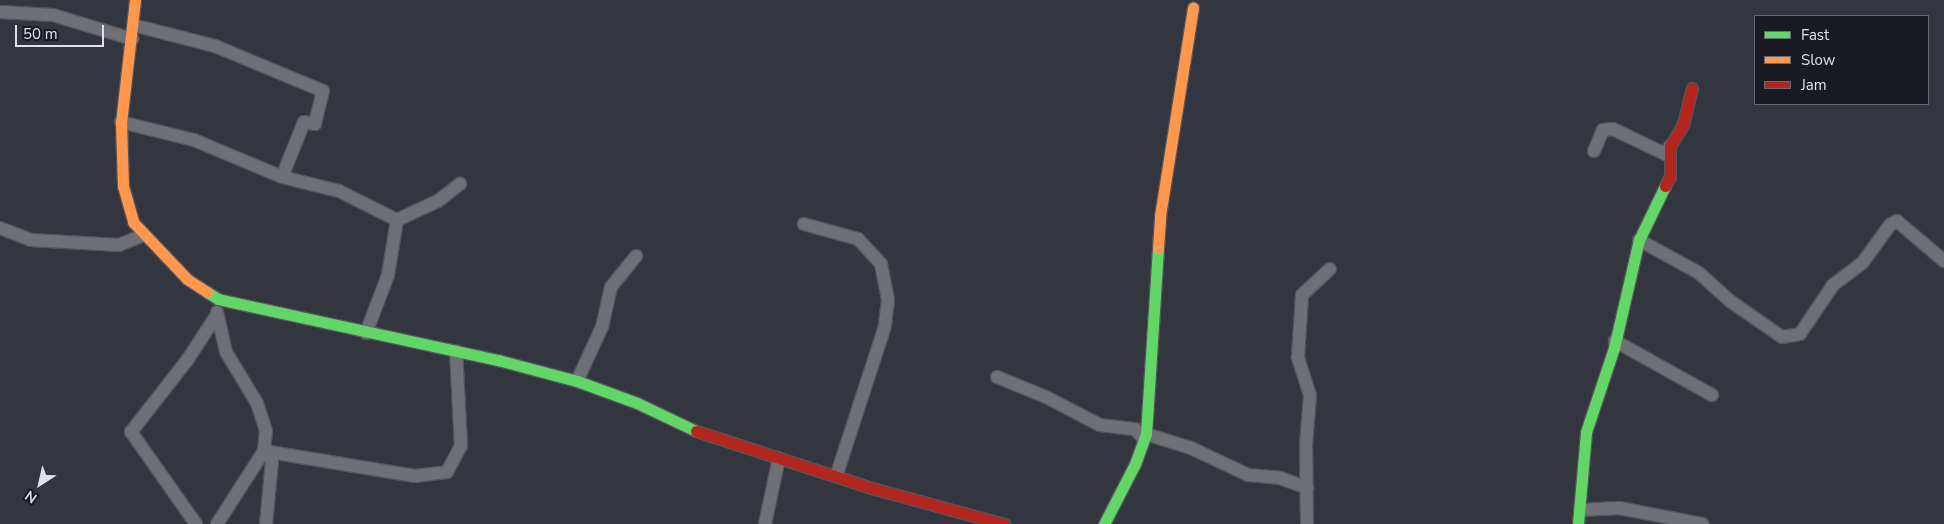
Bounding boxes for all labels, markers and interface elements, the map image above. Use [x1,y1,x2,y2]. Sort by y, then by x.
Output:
scale bar [18,15,106,47]
legend [1754,15,1929,105]
text: 50 m [23,24,58,44]
text: Fast [1801,25,1829,45]
text: Slow [1801,50,1835,70]
text: Jam [1801,75,1827,95]
north arrow [15,459,65,509]
text: N [21,486,41,507]

